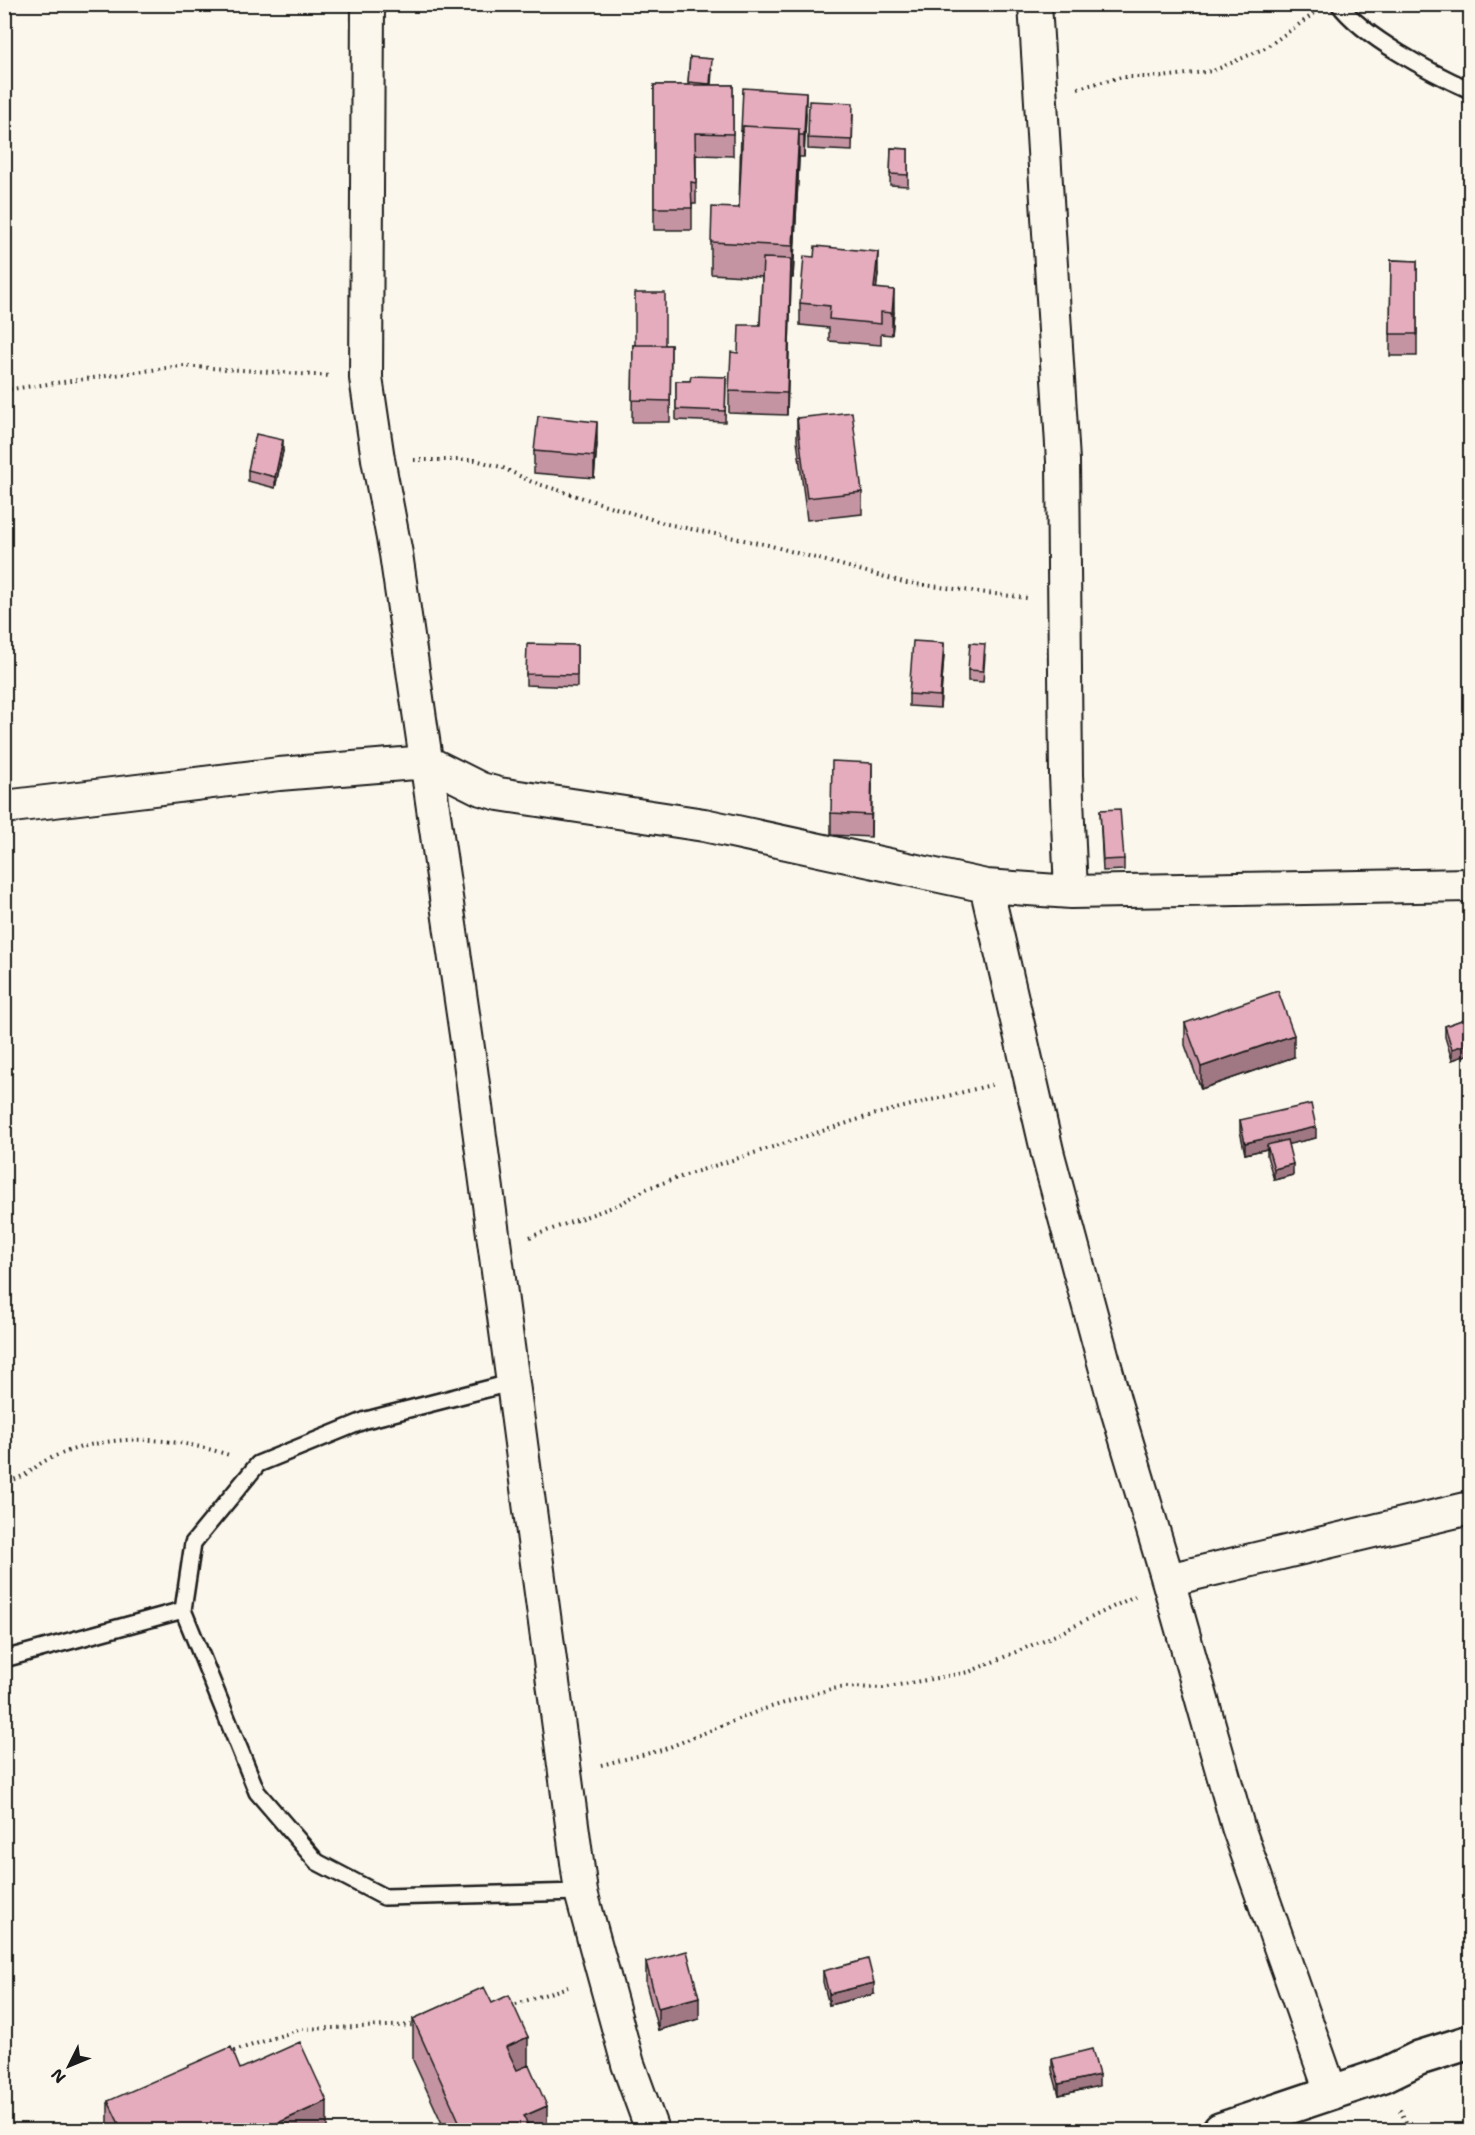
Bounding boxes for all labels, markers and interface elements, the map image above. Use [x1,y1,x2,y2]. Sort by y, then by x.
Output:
north arrow [39,2036,99,2096]
text: N [46,2064,70,2088]

